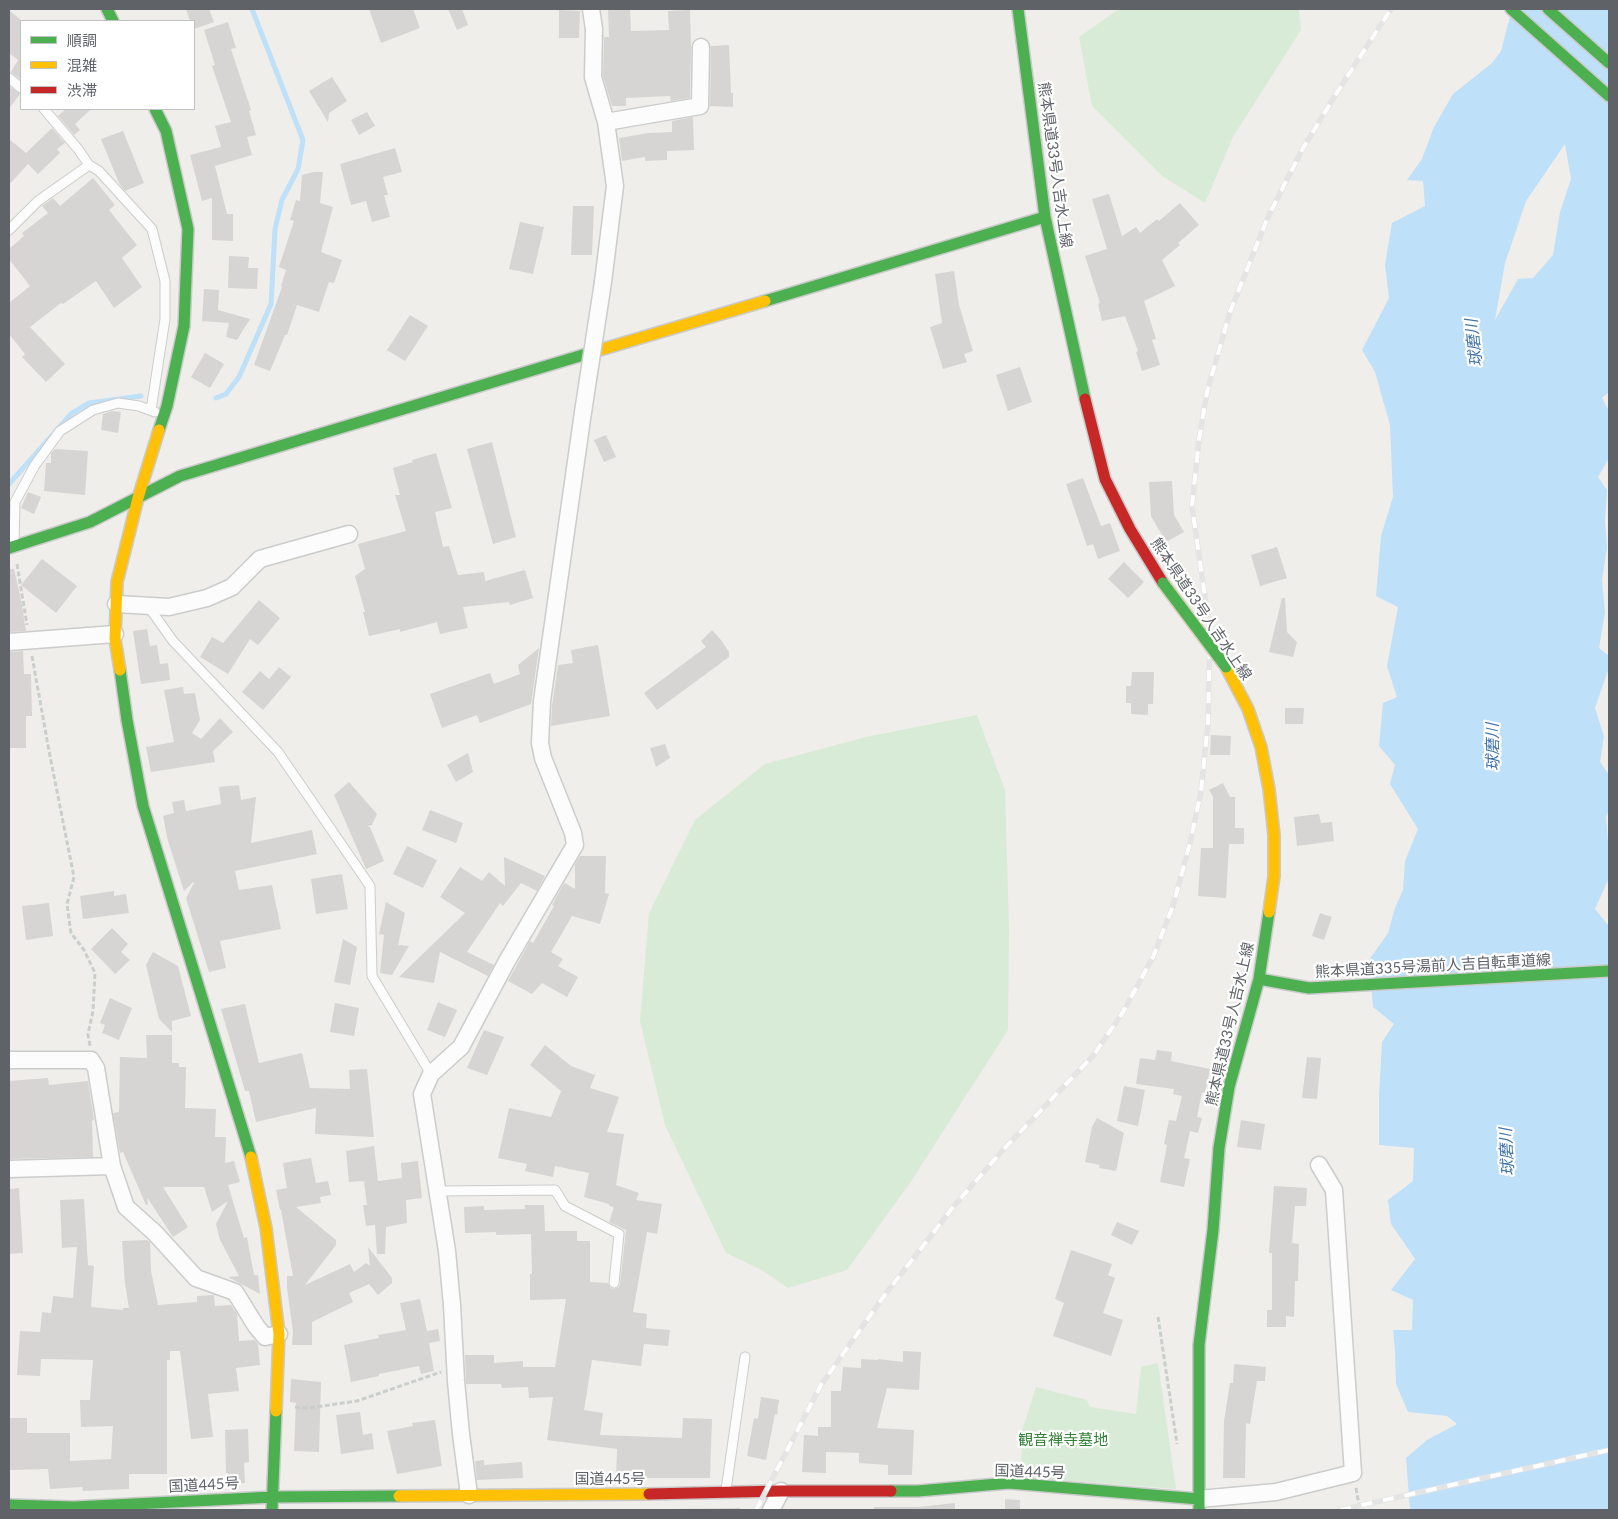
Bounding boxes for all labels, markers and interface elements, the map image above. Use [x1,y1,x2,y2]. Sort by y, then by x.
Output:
legend [20,20,195,110]
text: 順調 [67,31,97,49]
text: 混雑 [67,56,97,74]
text: 渋滞 [67,81,97,99]
street label: 熊本県道33号人吉水上線 [1034,81,1076,249]
water label: 球磨川 [1462,318,1486,368]
street label: 熊本県道33号人吉水上線 [1147,535,1255,683]
water label: 球磨川 [1483,723,1503,771]
street label: 熊本県道33号人吉水上線 [1202,940,1258,1108]
street label: 熊本県道335号湯前人吉自転車道線 [1315,951,1551,981]
water label: 球磨川 [1496,1128,1518,1176]
park label: 観音禅寺墓地 [1018,1431,1108,1449]
street label: 国道445号 [994,1462,1066,1482]
street label: 国道445号 [574,1470,646,1488]
street label: 国道445号 [168,1474,240,1496]

